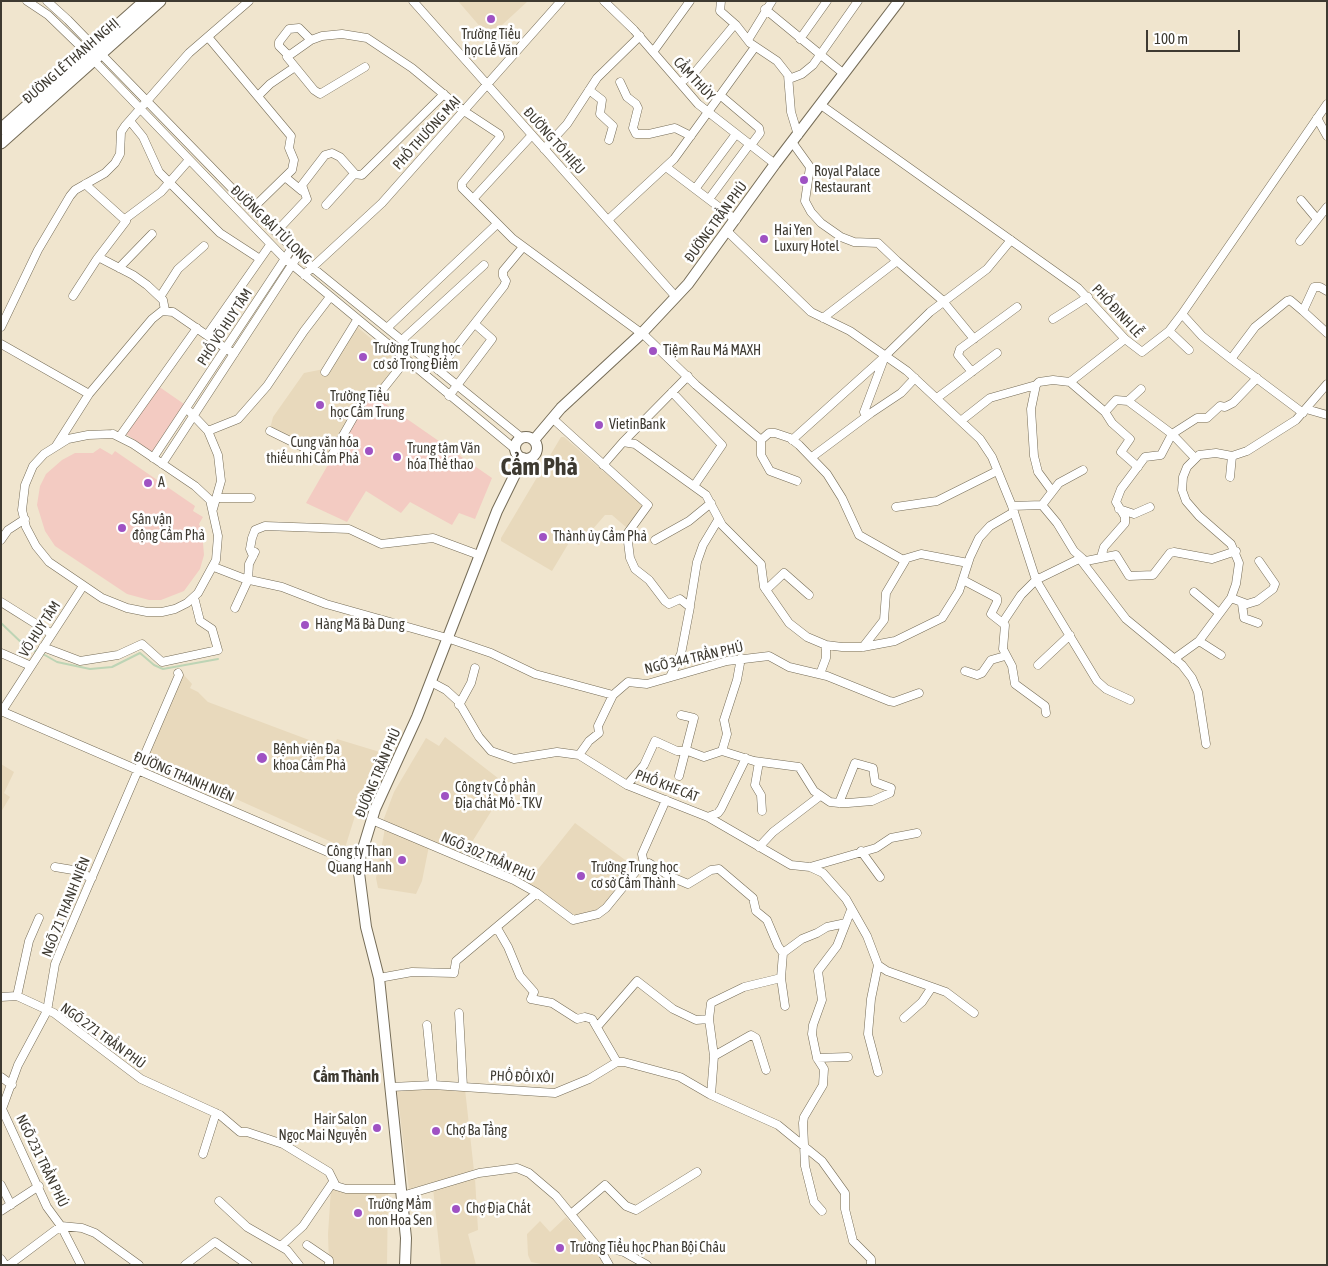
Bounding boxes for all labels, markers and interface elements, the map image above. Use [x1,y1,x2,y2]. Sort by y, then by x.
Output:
marker: Trường Tiểu học Lễ Văn [485,13,497,25]
street label: ĐƯỜNG LÊ THANH NGHỊ [19,15,123,107]
scale bar [1148,20,1242,52]
place label: Trường Tiểu học Lễ Văn [461,27,521,59]
text: 100 m [1154,30,1188,47]
street label: CẨM THỦY [670,54,718,104]
street label: PHỐ THƯƠNG MẠI [390,93,464,173]
street label: ĐƯỜNG TÔ HIỆU [520,104,588,178]
place label: Royal Palace Restaurant [814,164,880,196]
marker: Royal Palace Restaurant [798,174,810,186]
street label: ĐƯỜNG TRẦN PHÚ [681,179,751,265]
street label: ĐƯỜNG BÁI TỬ LONG [227,182,315,268]
place label: Hai Yen Luxury Hotel [774,223,839,256]
marker: Hai Yen Luxury Hotel [758,233,770,245]
street label: PHỐ ĐINH LỄ [1088,281,1146,341]
street label: PHỐ VÕ HUY TÂM [194,285,256,369]
place label: Trường Trung học cơ sở Trọng Điểm [373,341,460,374]
place label: Tiệm Rau Má MAXH [663,343,761,359]
marker: Tiệm Rau Má MAXH [647,345,659,357]
marker: Trường Trung học cơ sở Trọng Điểm [357,351,369,363]
place label: Trường Tiểu học Cẩm Trung [330,389,404,422]
marker: Trường Tiểu học Cẩm Trung [314,399,326,411]
place label: VietinBank [609,417,666,433]
marker: VietinBank [593,419,605,431]
place label: Cung văn hóa thiếu nhi Cẩm Phả [266,435,359,468]
place label: Trung tâm Văn hóa Thể thao [407,441,480,474]
marker: Cung văn hóa thiếu nhi Cẩm Phả [363,445,375,457]
marker: Trung tâm Văn hóa Thể thao [391,451,403,463]
district label: Cẩm Phả [500,453,578,481]
place label: A [158,475,165,491]
marker: A [142,477,154,489]
place label: Sân vận động Cẩm Phả [132,512,205,544]
marker: Sân vận động Cẩm Phả [116,522,128,534]
place label: Thành ủy Cẩm Phả [553,529,647,545]
marker: Thành ủy Cẩm Phả [537,531,549,543]
street label: VÕ HUY TÂM [16,598,64,660]
place label: Hàng Mã Bà Dung [315,617,405,633]
marker: Hàng Mã Bà Dung [299,619,311,631]
street label: NGÕ 344 TRẦN PHÚ [643,638,745,678]
street label: ĐƯỜNG TRẦN PHÚ [352,726,404,820]
place label: Bệnh viện Đa khoa Cẩm Phả [273,742,346,774]
street label: ĐƯỜNG THANH NIÊN [131,748,237,806]
marker: Bệnh viện Đa khoa Cẩm Phả [255,751,269,765]
street label: PHỐ KHE CÁT [633,766,701,806]
place label: Công ty Cổ phần Địa chất Mỏ - TKV [455,780,542,812]
marker: Công ty Cổ phần Địa chất Mỏ - TKV [439,790,451,802]
street label: NGÕ 302 TRẦN PHÚ [439,829,537,885]
place label: Công ty Than Quang Hanh [327,844,392,876]
marker: Công ty Than Quang Hanh [396,854,408,866]
street label: NGÕ 71 THANH NIÊN [38,855,94,959]
place label: Trường Trung học cơ sở Cẩm Thành [591,860,678,892]
marker: Trường Trung học cơ sở Cẩm Thành [575,870,587,882]
street label: NGÕ 271 TRẦN PHÚ [57,1000,149,1072]
district label: Cẩm Thành [313,1067,379,1087]
street label: PHỐ ĐỒI XÔI [490,1067,554,1087]
street label: NGÕ 231 TRẦN PHÚ [12,1112,72,1210]
place label: Hair Salon Ngọc Mai Nguyễn [278,1112,367,1144]
marker: Hair Salon Ngọc Mai Nguyễn [371,1122,383,1134]
place label: Chợ Ba Tầng [446,1123,507,1139]
marker: Chợ Ba Tầng [430,1125,442,1137]
place label: Trường Mầm non Hoa Sen [368,1197,432,1230]
place label: Chợ Địa Chất [466,1201,531,1217]
marker: Chợ Địa Chất [450,1203,462,1215]
marker: Trường Mầm non Hoa Sen [352,1207,364,1219]
place label: Trường Tiểu học Phan Bội Châu [570,1240,726,1256]
marker: Trường Tiểu học Phan Bội Châu [554,1242,566,1254]

